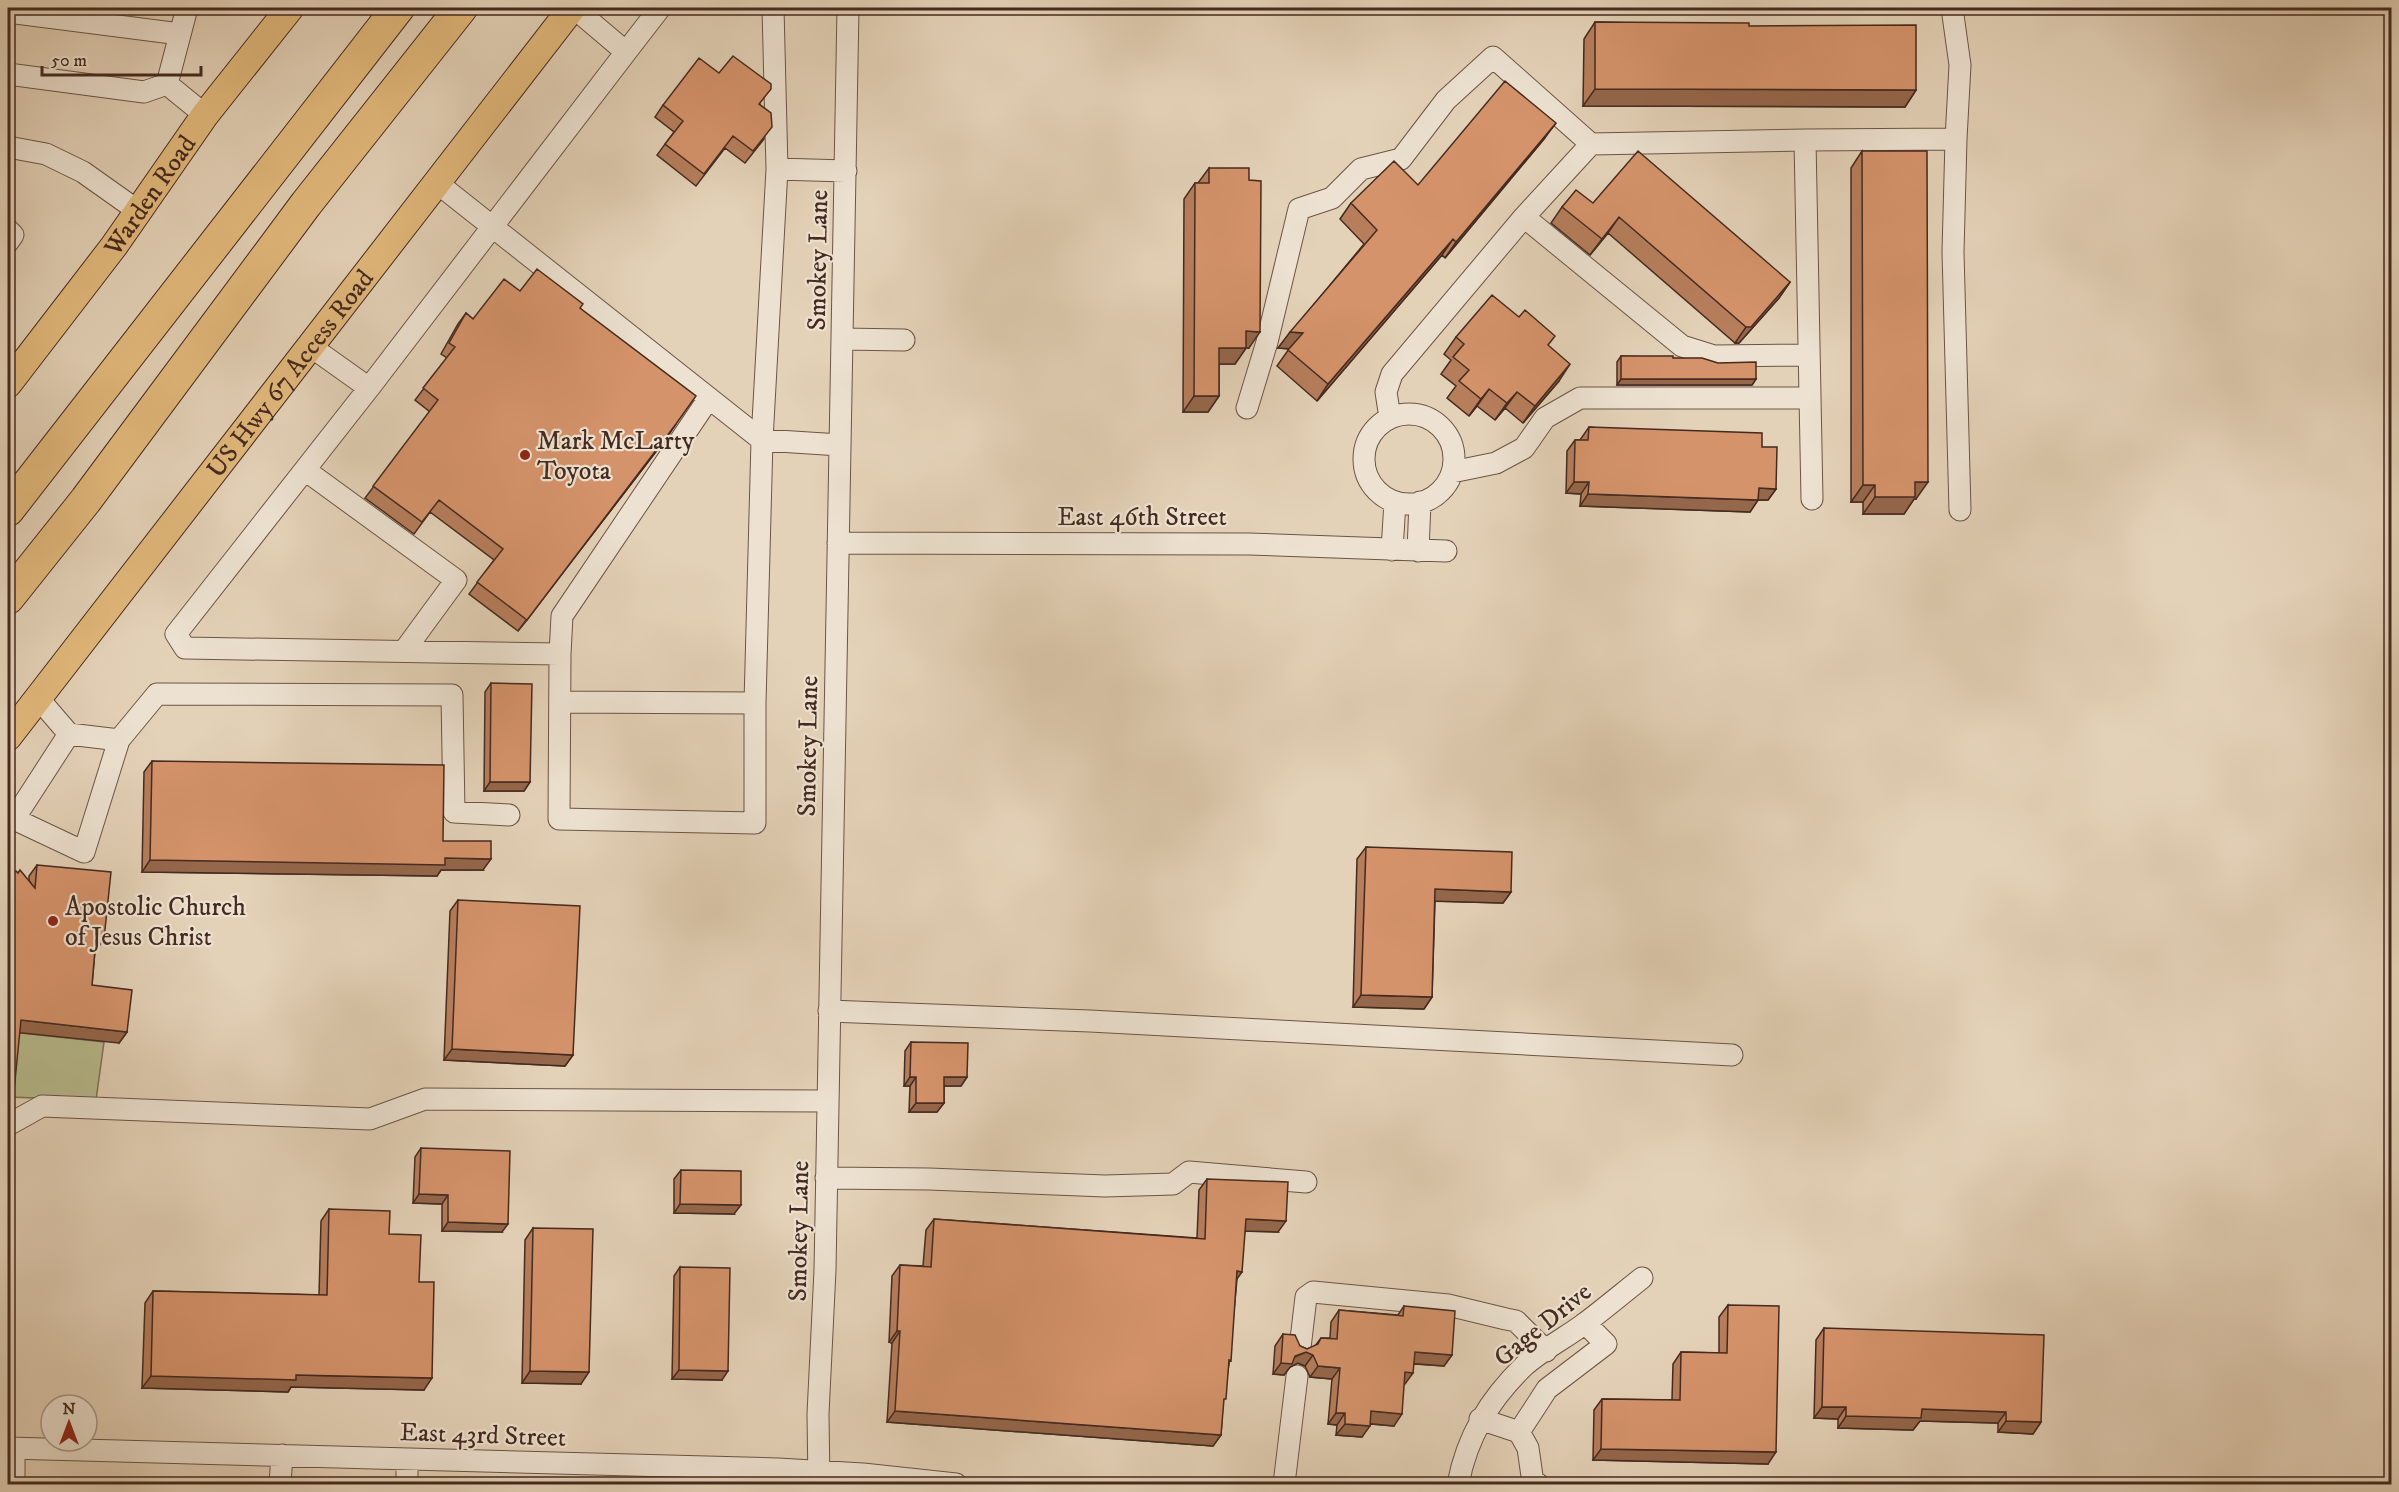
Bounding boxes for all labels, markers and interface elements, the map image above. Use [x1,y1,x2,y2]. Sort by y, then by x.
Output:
scale bar [42,39,201,77]
text: 50 m [51,50,87,72]
street label: Warden Road [97,129,204,264]
street label: Smokey Lane [801,189,836,331]
street label: US Hwy 67 Access Road [200,263,382,485]
place label: Mark McLarty Toyota [537,425,695,488]
marker: Mark McLarty Toyota [518,448,532,462]
street label: East 46th Street [1057,501,1227,534]
street label: Smokey Lane [791,675,826,817]
place label: Apostolic Church of Jesus Christ [65,891,246,954]
marker: Apostolic Church of Jesus Christ [46,914,60,928]
street label: Smokey Lane [782,1160,817,1302]
street label: Gage Drive [1487,1276,1598,1375]
north arrow [39,1393,99,1453]
text: N [62,1399,76,1419]
street label: East 43rd Street [399,1416,567,1455]

